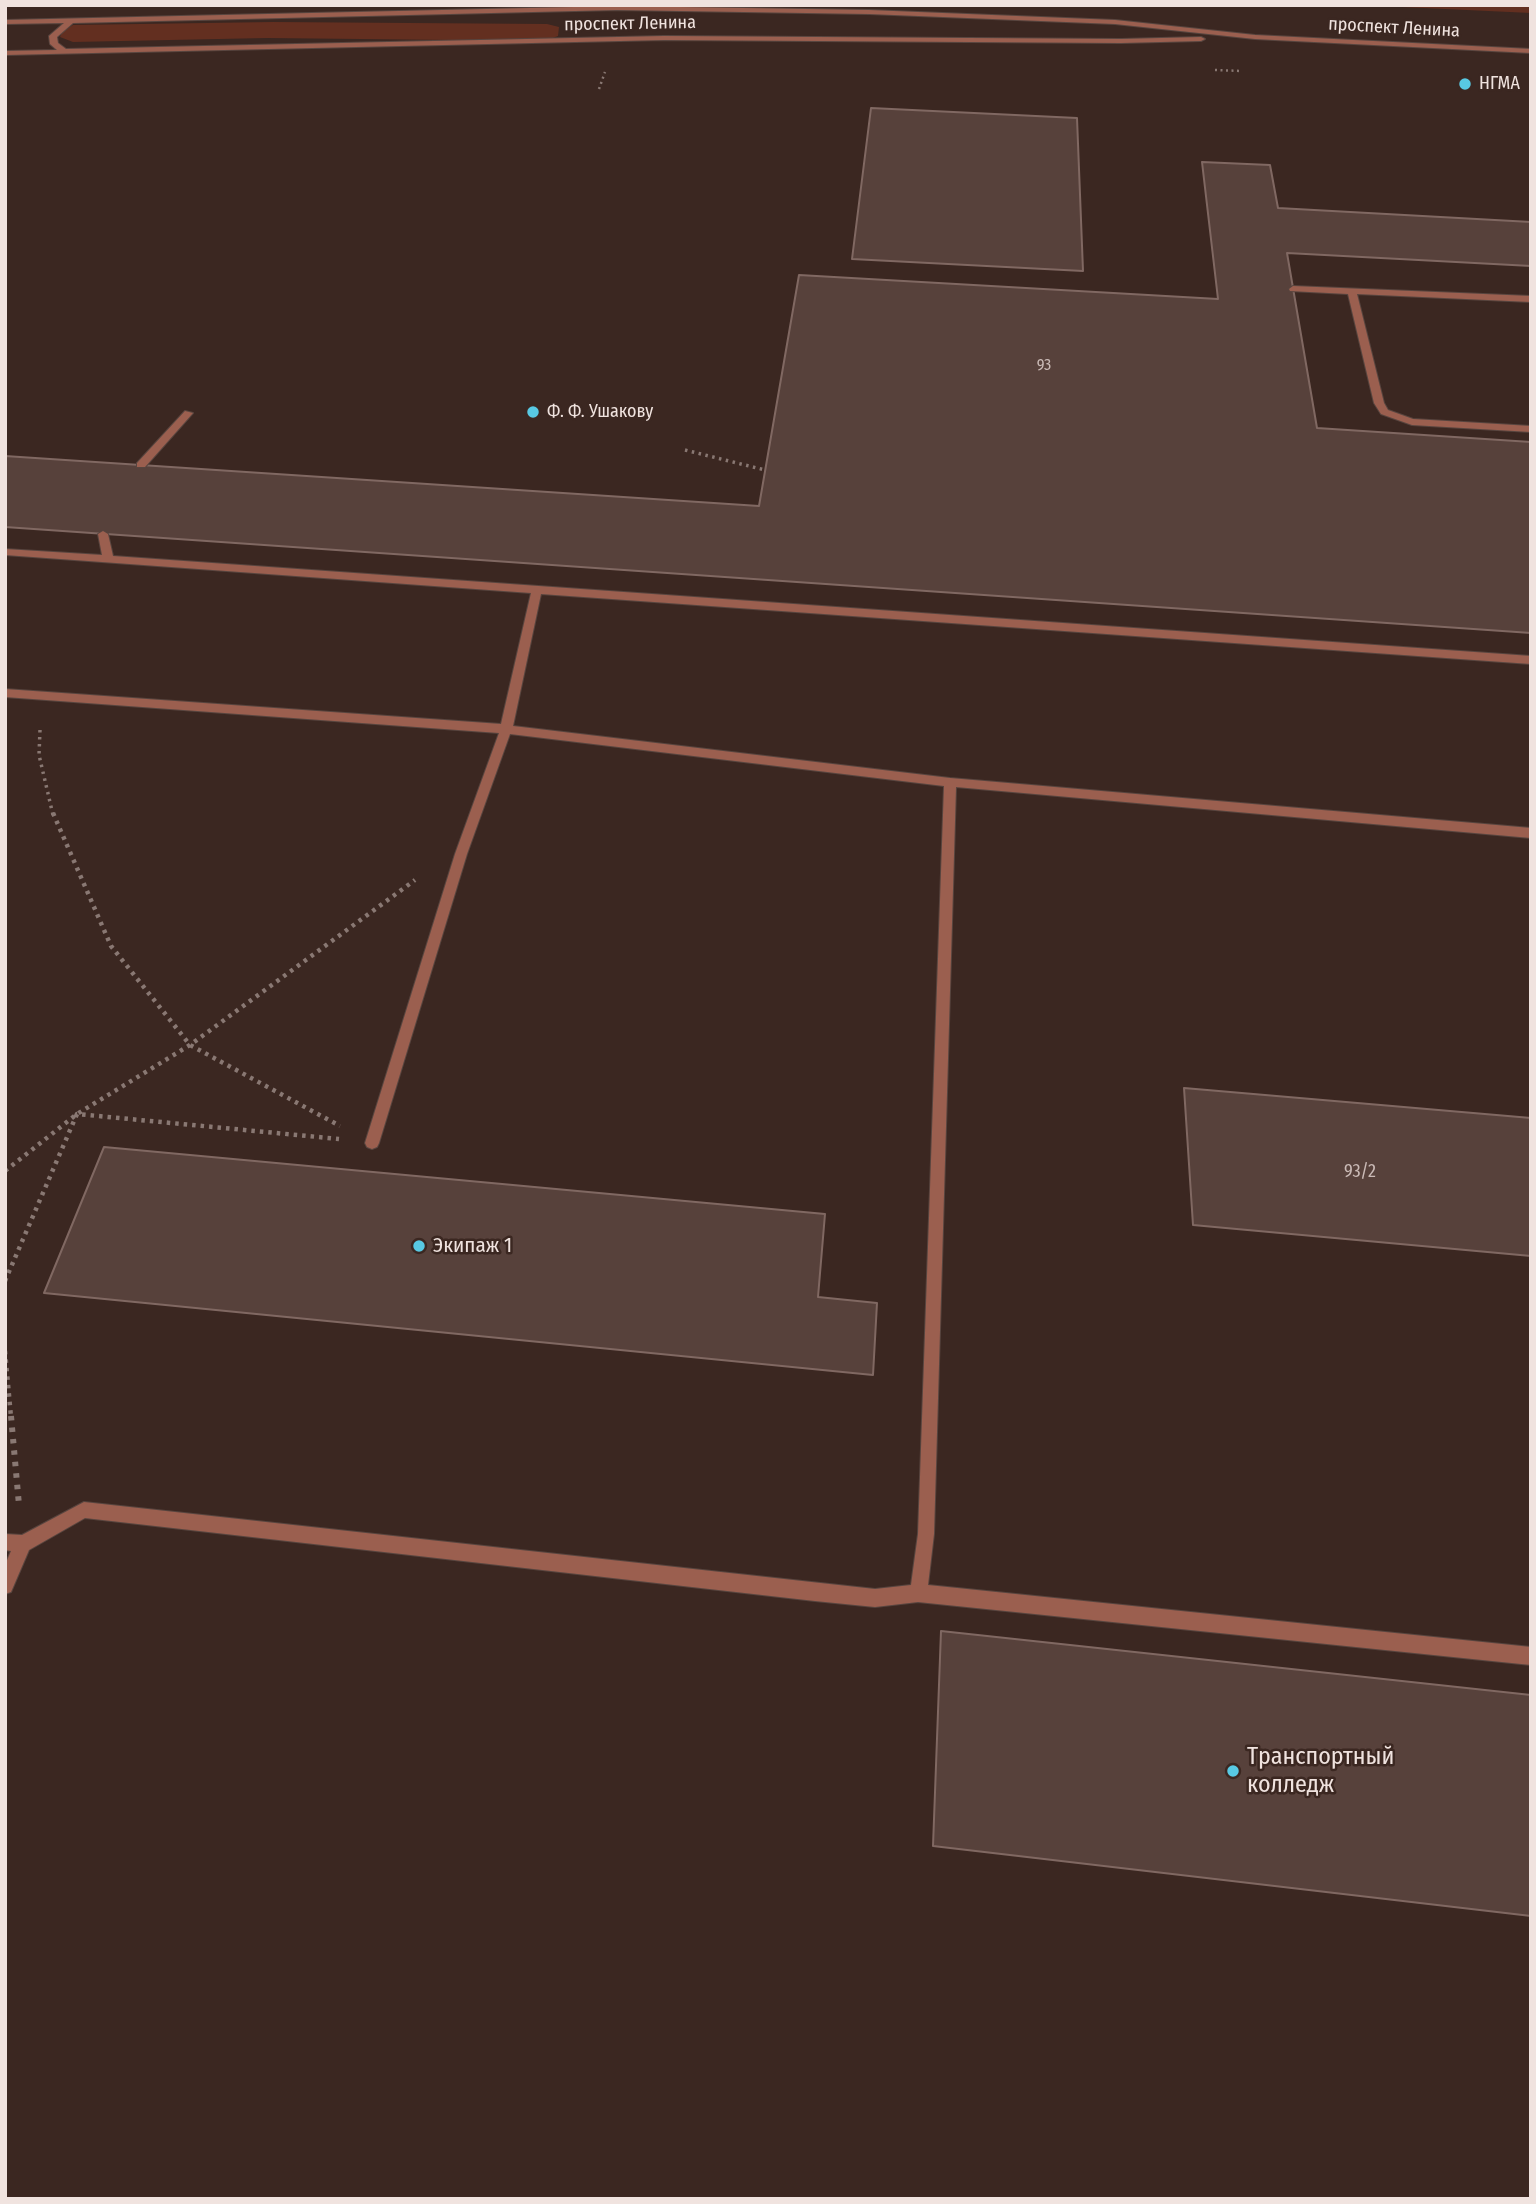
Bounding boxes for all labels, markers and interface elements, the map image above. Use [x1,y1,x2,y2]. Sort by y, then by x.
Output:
street label: проспект Ленина [564,12,696,36]
street label: проспект Ленина [1328,14,1460,42]
place label: НГМА [1479,73,1520,95]
marker: НГМА [1457,76,1473,92]
house number: 93 [1037,356,1051,376]
place label: Ф. Ф. Ушакову [547,401,653,423]
marker: Ф. Ф. Ушакову [525,404,541,420]
house number: 93/2 [1344,1161,1376,1183]
place label: Экипаж 1 [433,1233,512,1259]
marker: Экипаж 1 [411,1238,427,1254]
place label: Транспортный колледж [1247,1743,1394,1799]
marker: Транспортный колледж [1225,1763,1241,1779]

